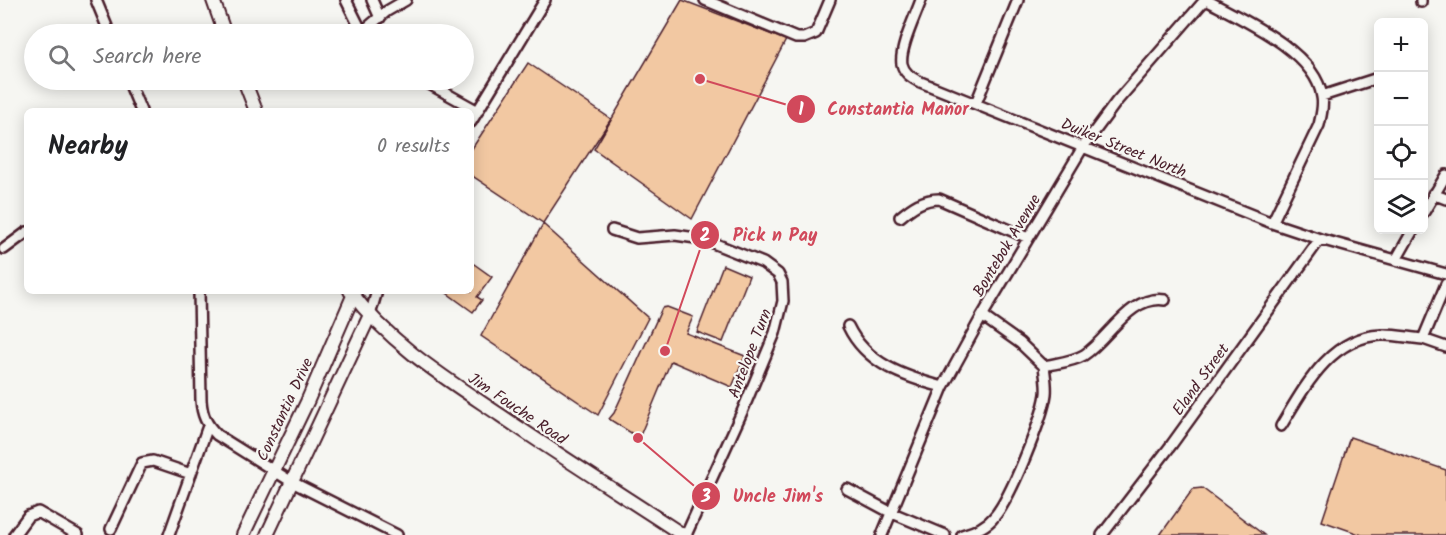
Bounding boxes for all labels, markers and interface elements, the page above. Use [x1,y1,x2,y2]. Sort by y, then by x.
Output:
map controls [1374,18,1428,234]
button: + [1374,18,1428,72]
search box [24,24,474,90]
text: Search here [93,40,201,75]
icon: search [45,41,78,74]
button: − [1374,72,1428,126]
callout: Constantia Manor [786,91,981,127]
text: 1 [798,96,804,125]
text: Constantia Manor [827,96,970,125]
street label: Duiker Street North [1057,112,1190,185]
text: Nearby [48,126,128,168]
button: locate [1374,126,1428,180]
text: 0 results [377,131,450,163]
button: layers [1374,180,1428,234]
street label: Bontebok Avenue [967,190,1048,302]
callout: Pick n Pay [690,217,829,253]
text: 2 [700,222,710,251]
text: Pick n Pay [733,222,818,251]
street label: Antelope Turn [722,305,779,402]
street label: Eland Street [1166,338,1237,421]
street label: Constantia Drive [250,354,320,466]
street label: Jim Fouche Road [462,367,573,452]
callout: Uncle Jim's [691,478,836,514]
text: 3 [700,483,711,512]
text: Uncle Jim's [733,483,824,512]

